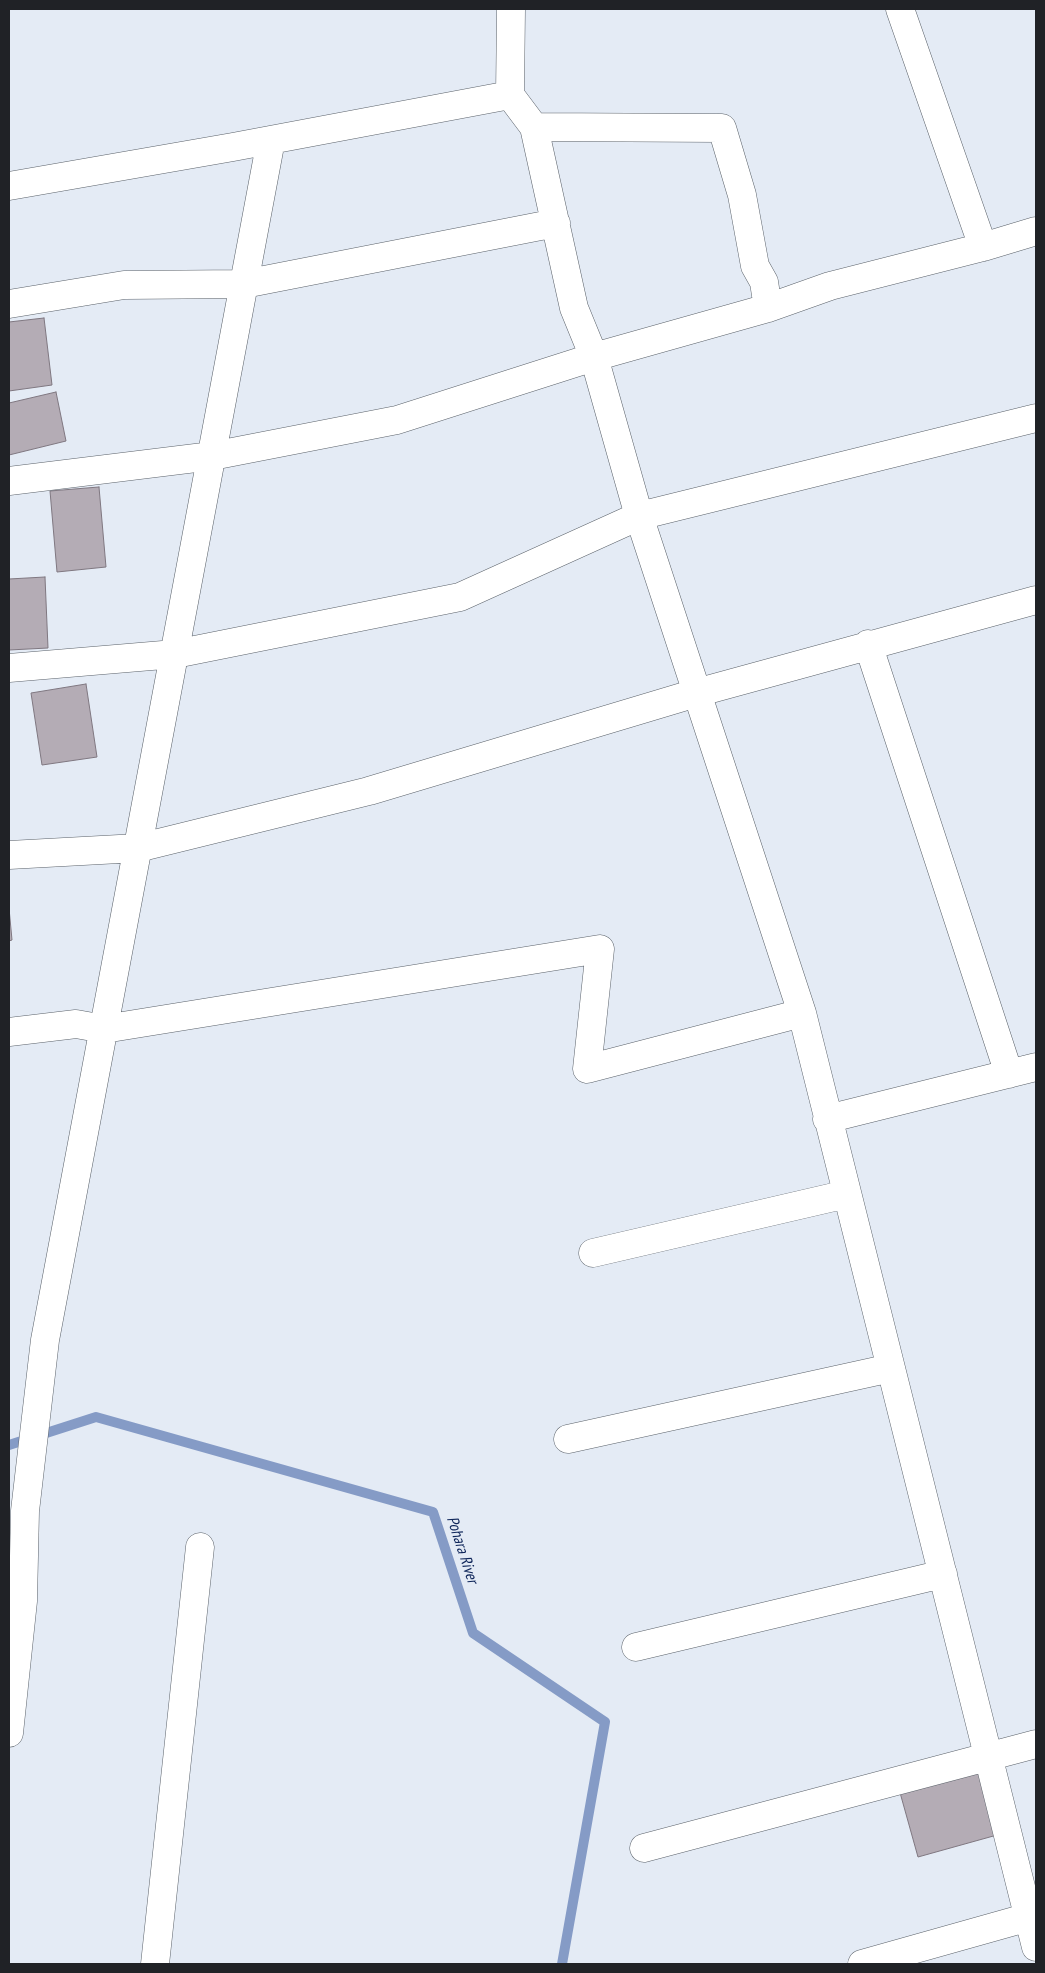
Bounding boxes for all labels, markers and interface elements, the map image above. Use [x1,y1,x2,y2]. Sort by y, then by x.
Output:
water label: Pohara River [442,1514,482,1586]

